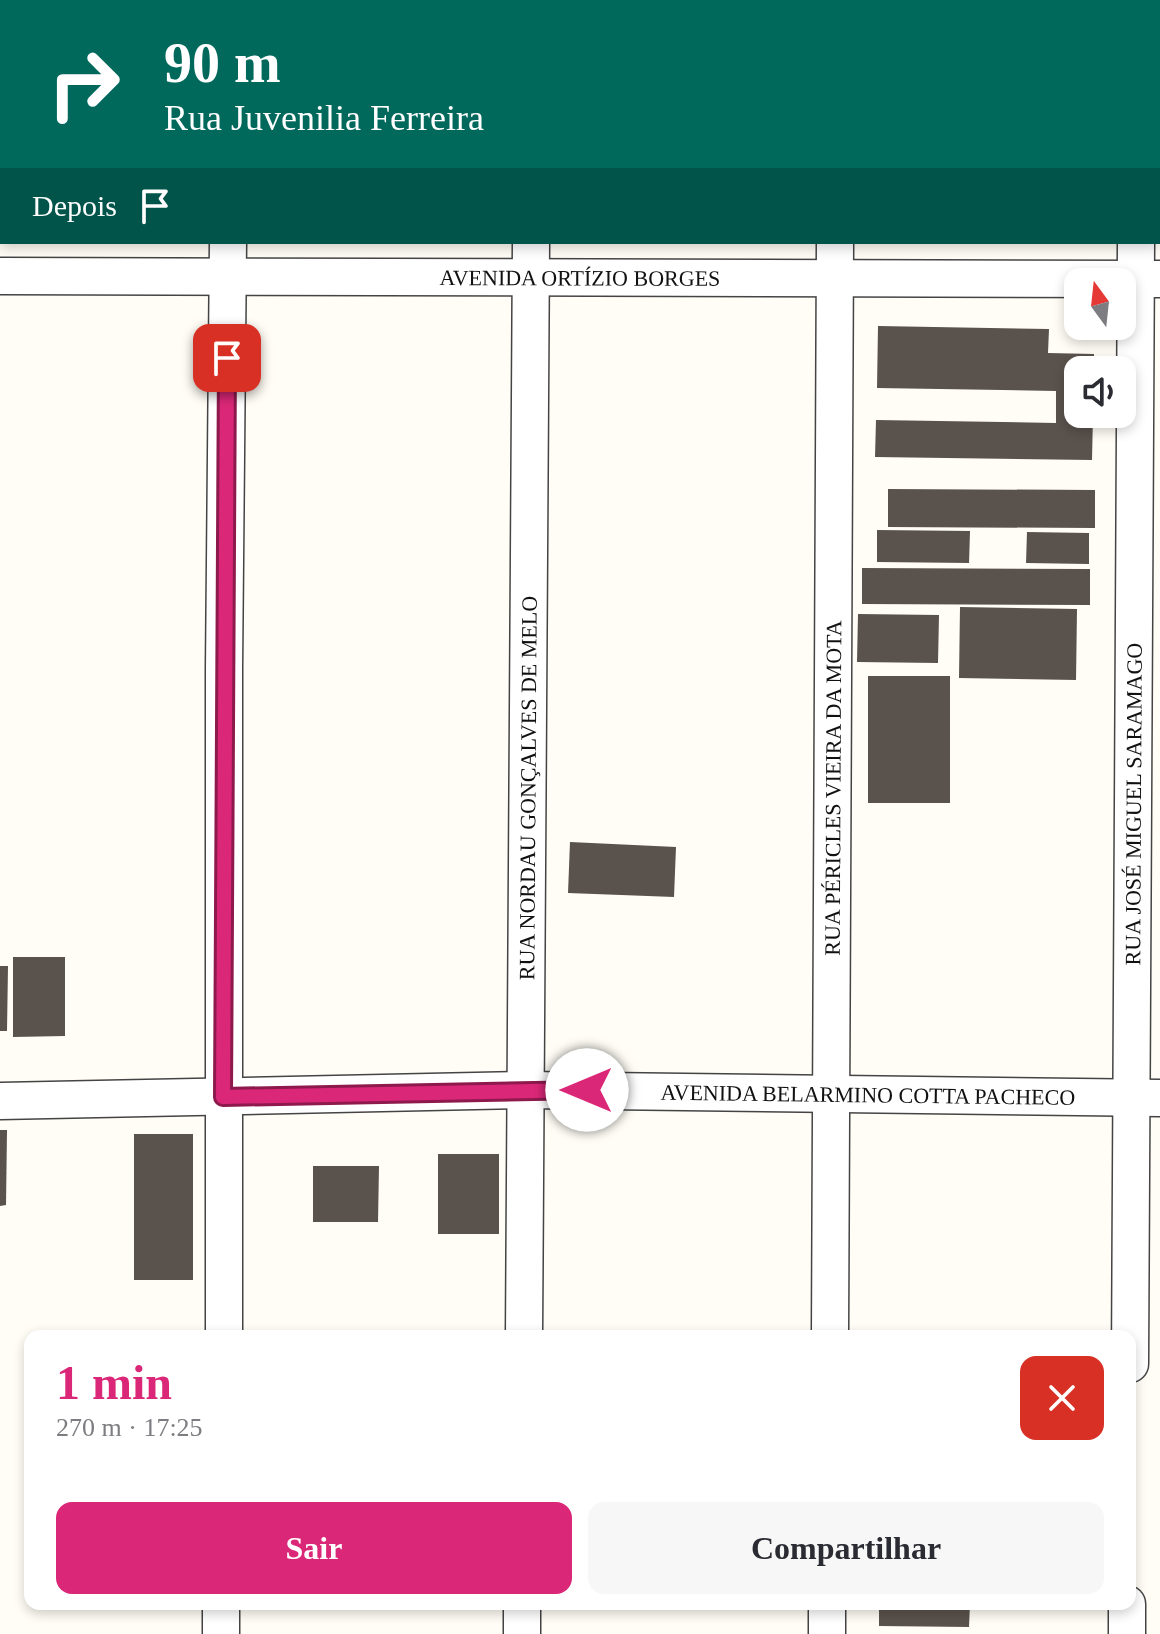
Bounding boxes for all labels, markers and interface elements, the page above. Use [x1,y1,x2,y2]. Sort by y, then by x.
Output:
icon: right [32,32,136,136]
text: 90 m [164,32,281,94]
text: Rua Juvenilia Ferreira [164,98,484,138]
icon: arrive [133,184,177,228]
text: Depois [32,189,117,222]
street label: AVENIDA ORTÍZIO BORGES [440,265,720,290]
north arrow [1064,268,1136,340]
map controls [1064,268,1136,428]
pin [193,324,261,392]
icon: arrive [205,336,249,380]
button: sound [1064,356,1136,428]
street label: RUA NORDAU GONÇALVES DE MELO [514,596,541,980]
street label: RUA PÉRICLES VIEIRA DA MOTA [819,620,846,956]
street label: RUA JOSÉ MIGUEL SARAMAGO [1120,643,1146,965]
position arrow [545,1048,629,1132]
street label: AVENIDA BELARMINO COTTA PACHECO [660,1079,1075,1109]
text: 1 min [56,1356,172,1409]
button: close [1020,1356,1104,1440]
text: 270 m · 17:25 [56,1413,203,1442]
button: Sair [56,1502,572,1594]
button: Compartilhar [588,1502,1104,1594]

